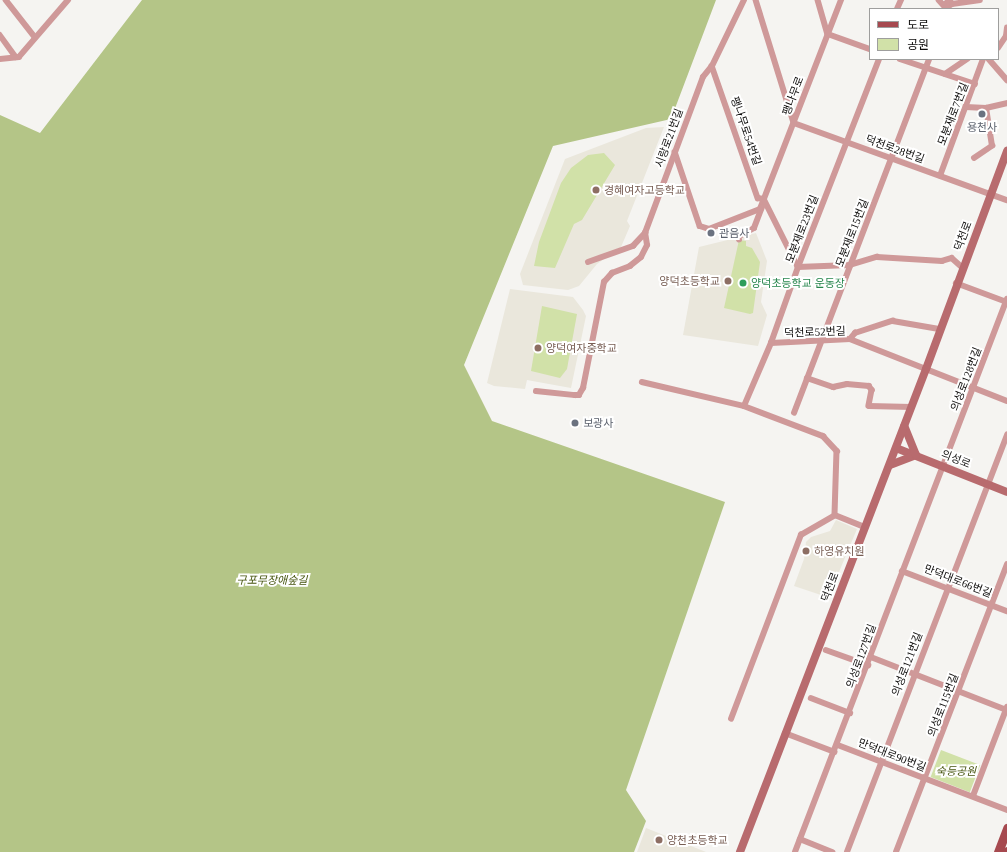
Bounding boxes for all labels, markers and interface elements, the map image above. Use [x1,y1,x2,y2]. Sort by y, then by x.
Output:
legend [869,8,999,60]
text: 도로 [907,18,929,32]
text: 공원 [907,38,929,52]
street label: 팽나무로 [780,75,806,117]
street label: 모분재로7번길 [935,81,971,147]
street label: 팽나무로54번길 [728,95,764,167]
street label: 시랑로21번길 [652,107,686,169]
marker: 용천사 [977,109,987,119]
place label: 용천사 [967,120,997,134]
street label: 덕천로28번길 [864,132,926,166]
place label: 경혜여자고등학교 [604,183,685,197]
marker: 경혜여자고등학교 [591,185,601,195]
street label: 모분재로23번길 [783,193,821,265]
street label: 모분재로15번길 [833,197,871,269]
street label: 덕천로 [951,219,975,253]
place label: 관음사 [719,226,749,240]
marker: 관음사 [706,228,716,238]
place label: 양덕초등학교 [659,274,720,288]
marker: 양덕초등학교 [723,276,733,286]
place label: 양덕초등학교 운동장 [751,276,845,290]
marker: 양덕초등학교 운동장 [738,278,748,288]
street label: 덕천로52번길 [784,324,846,340]
place label: 양덕여자중학교 [546,341,617,355]
marker: 양덕여자중학교 [533,343,543,353]
street label: 의성로128번길 [948,345,984,413]
place label: 보광사 [583,416,613,430]
marker: 보광사 [570,418,580,428]
street label: 의성로 [939,447,973,471]
place label: 하영유치원 [814,544,865,558]
marker: 하영유치원 [801,546,811,556]
street label: 만덕대로66번길 [922,562,994,600]
street label: 덕천로 [818,570,842,604]
park label: 구포무장애숲길 [237,573,307,587]
street label: 의성로127번길 [843,622,879,690]
street label: 의성로121번길 [889,630,925,698]
street label: 의성로115번길 [925,672,961,738]
street label: 만덕대로90번길 [856,736,928,774]
park label: 숙등공원 [936,764,976,778]
place label: 양천초등학교 [667,833,728,847]
marker: 양천초등학교 [654,835,664,845]

